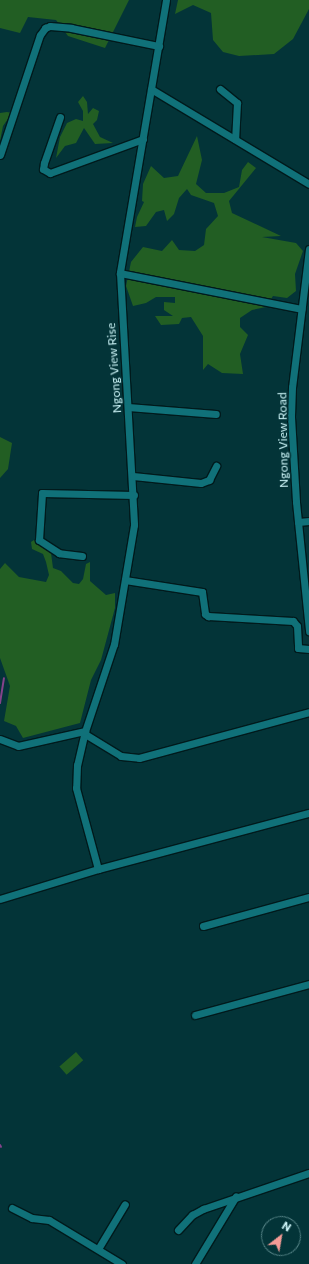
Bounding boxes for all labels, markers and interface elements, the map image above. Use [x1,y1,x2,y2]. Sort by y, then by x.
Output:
street label: Ngong View Rise [104,322,124,414]
street label: Ngong View Road [275,392,291,488]
north arrow [261,1216,301,1256]
text: N [280,1218,294,1234]

